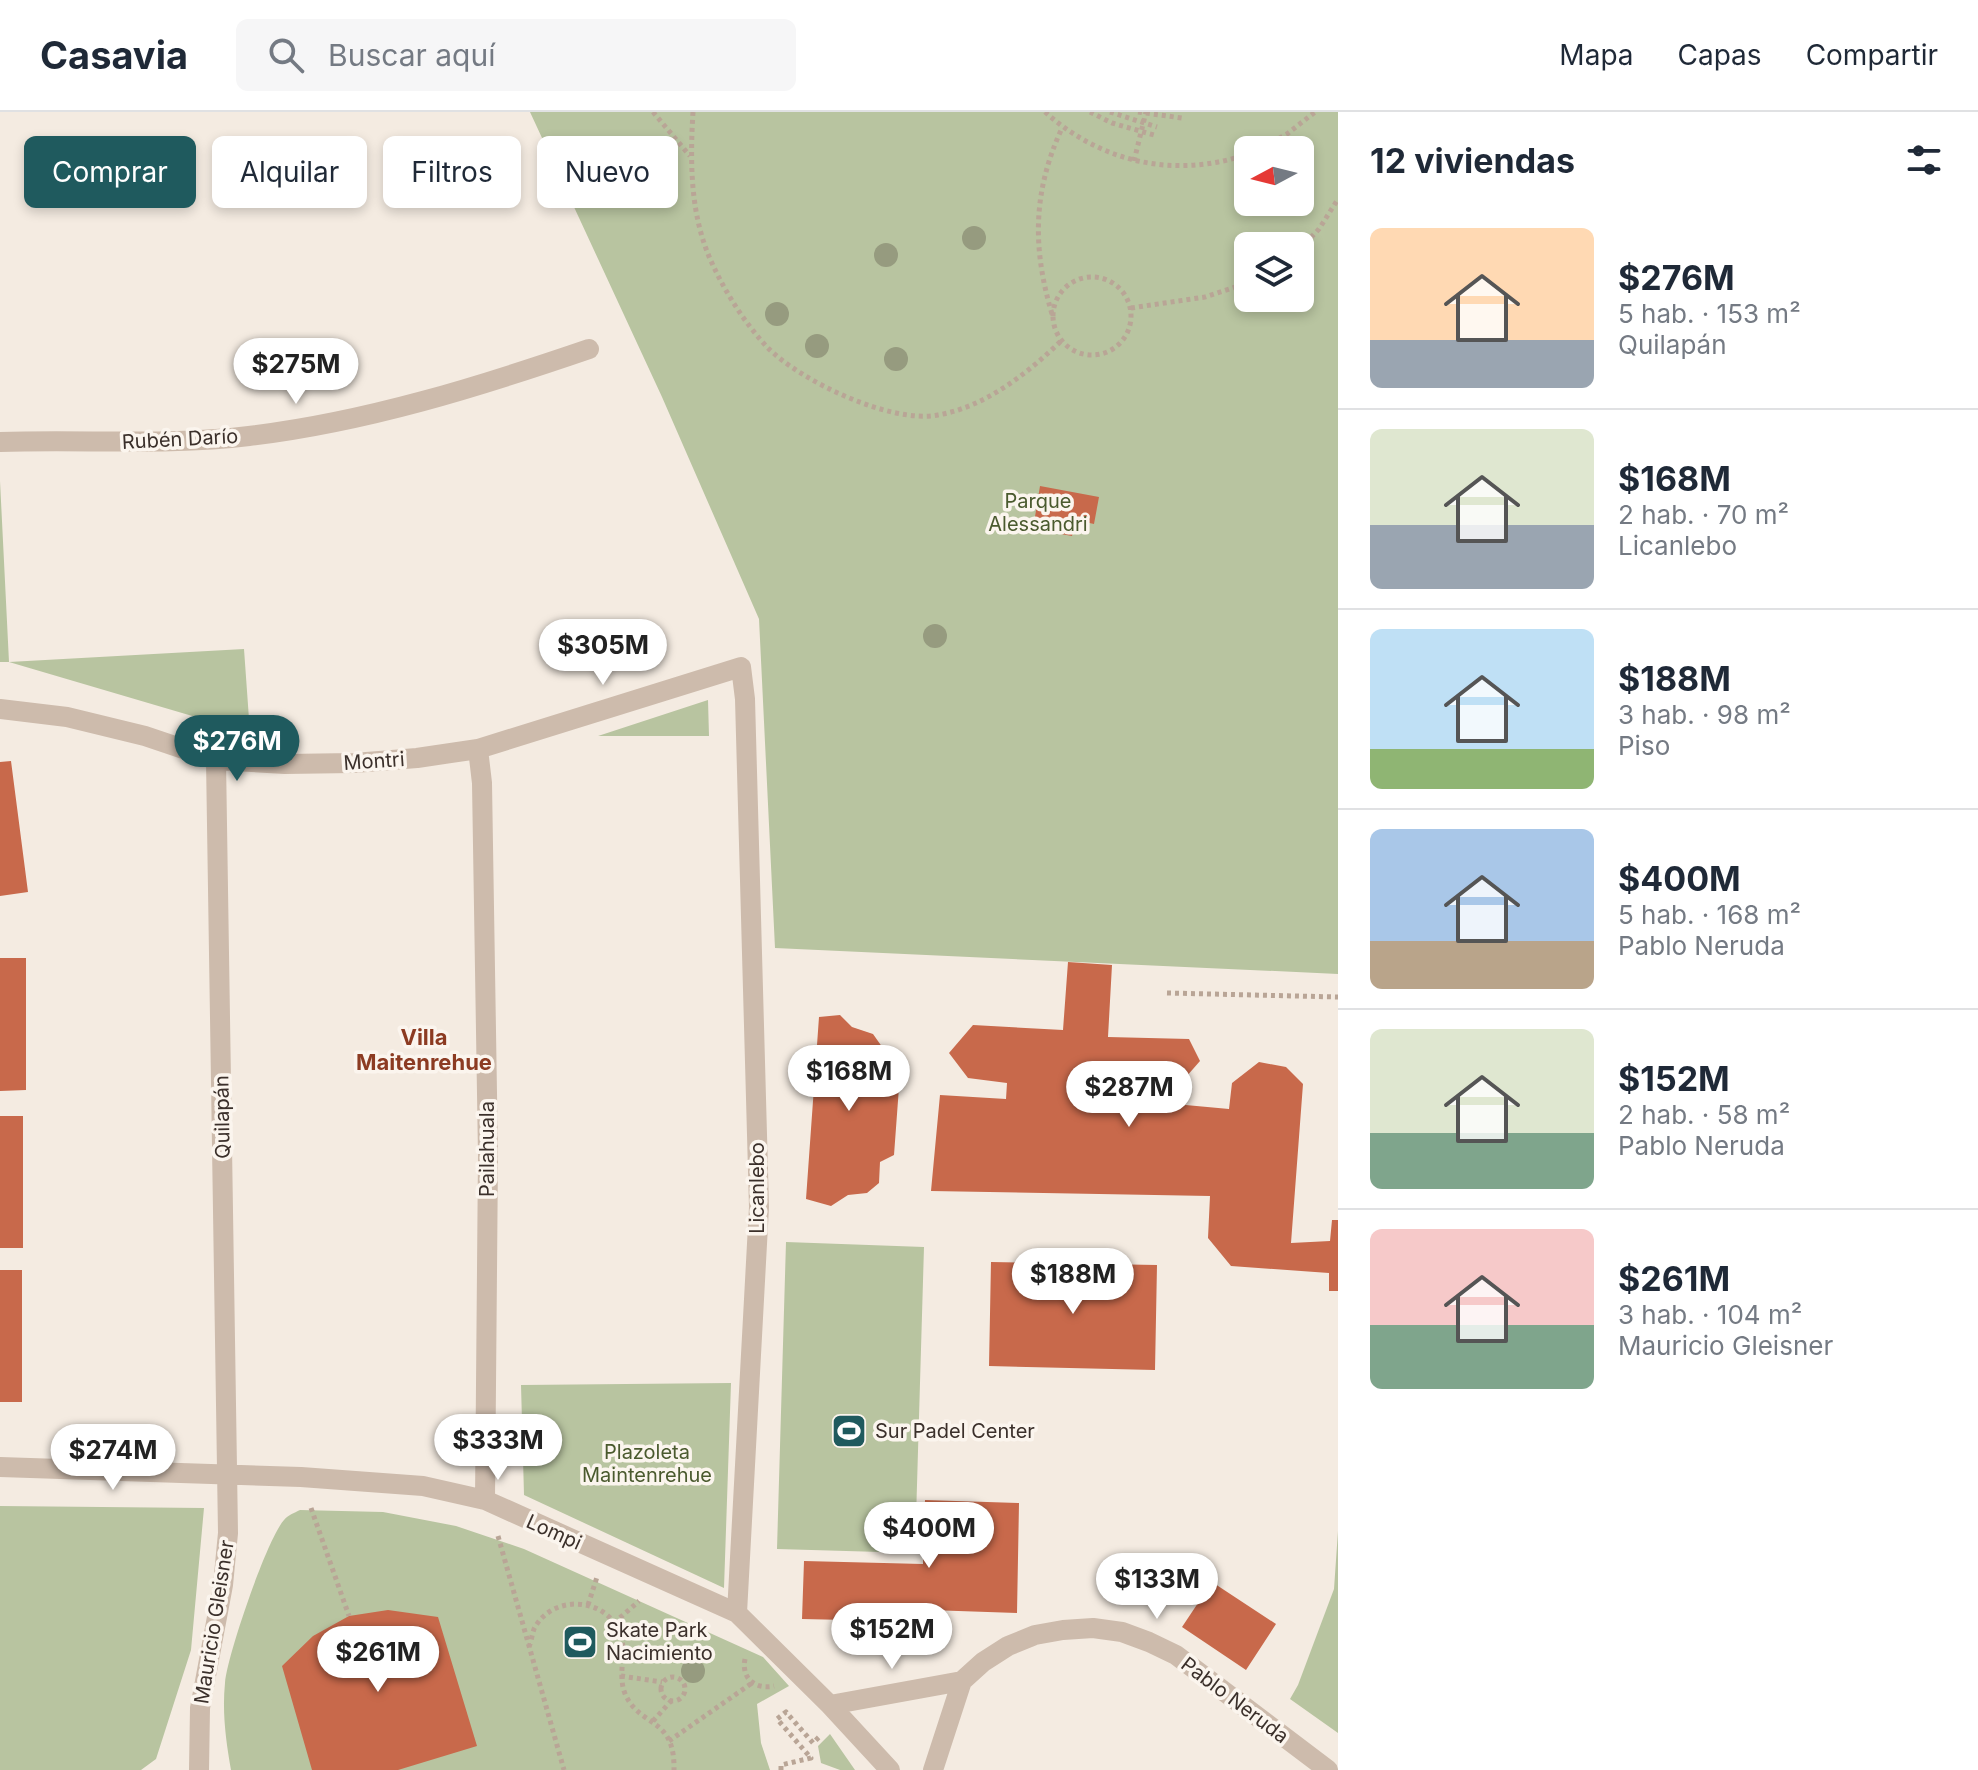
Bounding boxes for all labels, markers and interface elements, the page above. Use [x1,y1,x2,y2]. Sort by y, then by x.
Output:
search box [236,19,796,91]
text: Casavia [40,32,188,78]
icon: search [264,33,308,77]
text: Buscar aquí [328,37,495,73]
text: Mapa [1559,38,1634,72]
text: Capas [1678,38,1762,72]
text: Compartir [1806,38,1938,72]
chip: Comprar [24,136,196,208]
chip: Alquilar [212,136,367,208]
chip: Filtros [383,136,521,208]
chip: Nuevo [537,136,678,208]
north arrow [1234,136,1314,216]
map controls [1234,136,1314,312]
icon: filters [1902,138,1946,182]
text: 12 viviendas [1370,140,1575,181]
button: layers [1234,232,1314,312]
text: $276M [1618,257,1735,298]
icon: home [1434,260,1530,356]
text: 5 hab. · 153 m² [1618,298,1801,329]
text: Quilapán [1618,329,1727,360]
pin: $275M [240,338,352,406]
text: $275M [251,348,341,379]
street label: Rubén Darío [121,424,239,454]
text: $168M [1618,458,1731,499]
icon: home [1434,461,1530,557]
park label: Parque Alessandri [988,489,1088,536]
text: 2 hab. · 70 m² [1618,499,1789,530]
text: Licanlebo [1618,530,1737,561]
pin: $305M [547,619,659,687]
text: $305M [557,629,649,660]
text: $188M [1618,658,1731,699]
icon: home [1434,661,1530,757]
text: 3 hab. · 98 m² [1618,699,1791,730]
pin: $276M [181,715,293,783]
text: $276M [192,725,282,756]
text: Piso [1618,730,1670,761]
street label: Montri [343,747,405,775]
text: $400M [1618,858,1741,899]
icon: home [1434,861,1530,957]
text: 5 hab. · 168 m² [1618,899,1801,930]
text: Pablo Neruda [1618,930,1785,961]
district label: Villa Maitenrehue [356,1024,492,1075]
pin: $168M [793,1045,905,1113]
text: $168M [806,1055,892,1086]
text: $152M [1618,1058,1730,1099]
pin: $287M [1073,1061,1185,1129]
icon: home [1434,1061,1530,1157]
text: $287M [1084,1071,1174,1102]
street label: Quilapán [209,1075,235,1159]
text: 2 hab. · 58 m² [1618,1099,1790,1130]
street label: Pailahuala [475,1101,499,1197]
text: Pablo Neruda [1618,1130,1785,1161]
street label: Licanlebo [745,1142,769,1234]
pin: $188M [1017,1248,1129,1316]
text: $188M [1030,1258,1116,1289]
text: $261M [1618,1258,1730,1299]
icon: home [1434,1261,1530,1357]
text: 3 hab. · 104 m² [1618,1299,1802,1330]
text: Mauricio Gleisner [1618,1330,1833,1361]
sports icon: Sur Padel Center [830,1412,868,1450]
pin: $333M [442,1414,554,1482]
place label: Sur Padel Center [875,1419,1035,1443]
pin: $274M [57,1424,169,1492]
text: $333M [452,1424,544,1455]
text: $274M [69,1434,157,1465]
park label: Plazoleta Maintenrehue [582,1440,712,1487]
pin: $400M [873,1502,985,1570]
street label: Lompi [523,1509,585,1555]
text: $400M [882,1512,976,1543]
street label: Mauricio Gleisner [189,1538,239,1706]
pin: $133M [1101,1553,1213,1621]
text: $133M [1114,1563,1200,1594]
pin: $152M [836,1603,948,1671]
text: $152M [849,1613,935,1644]
place label: Skate Park Nacimiento [606,1618,713,1665]
sports icon: Skate Park Nacimiento [561,1623,599,1661]
pin: $261M [322,1626,434,1694]
text: $261M [335,1636,421,1667]
street label: Pablo Neruda [1177,1652,1293,1748]

